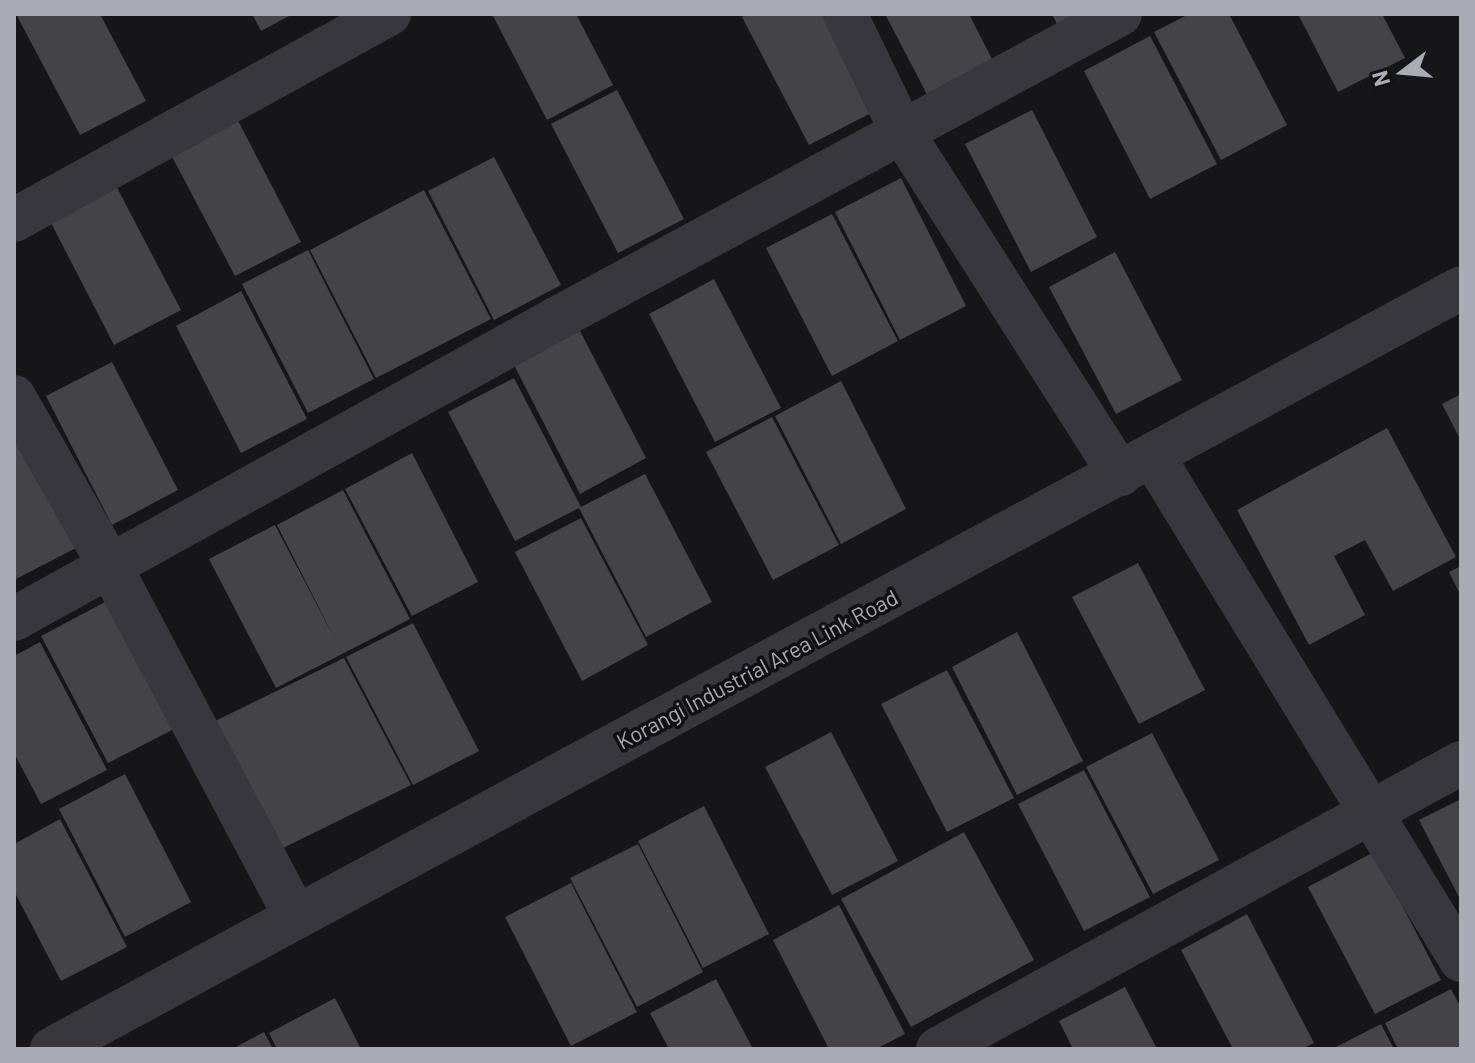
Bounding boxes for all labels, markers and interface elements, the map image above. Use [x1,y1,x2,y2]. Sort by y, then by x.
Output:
north arrow [1363,32,1443,112]
text: N [1365,68,1394,89]
street label: Korangi Industrial Area Link Road [612,584,902,754]

